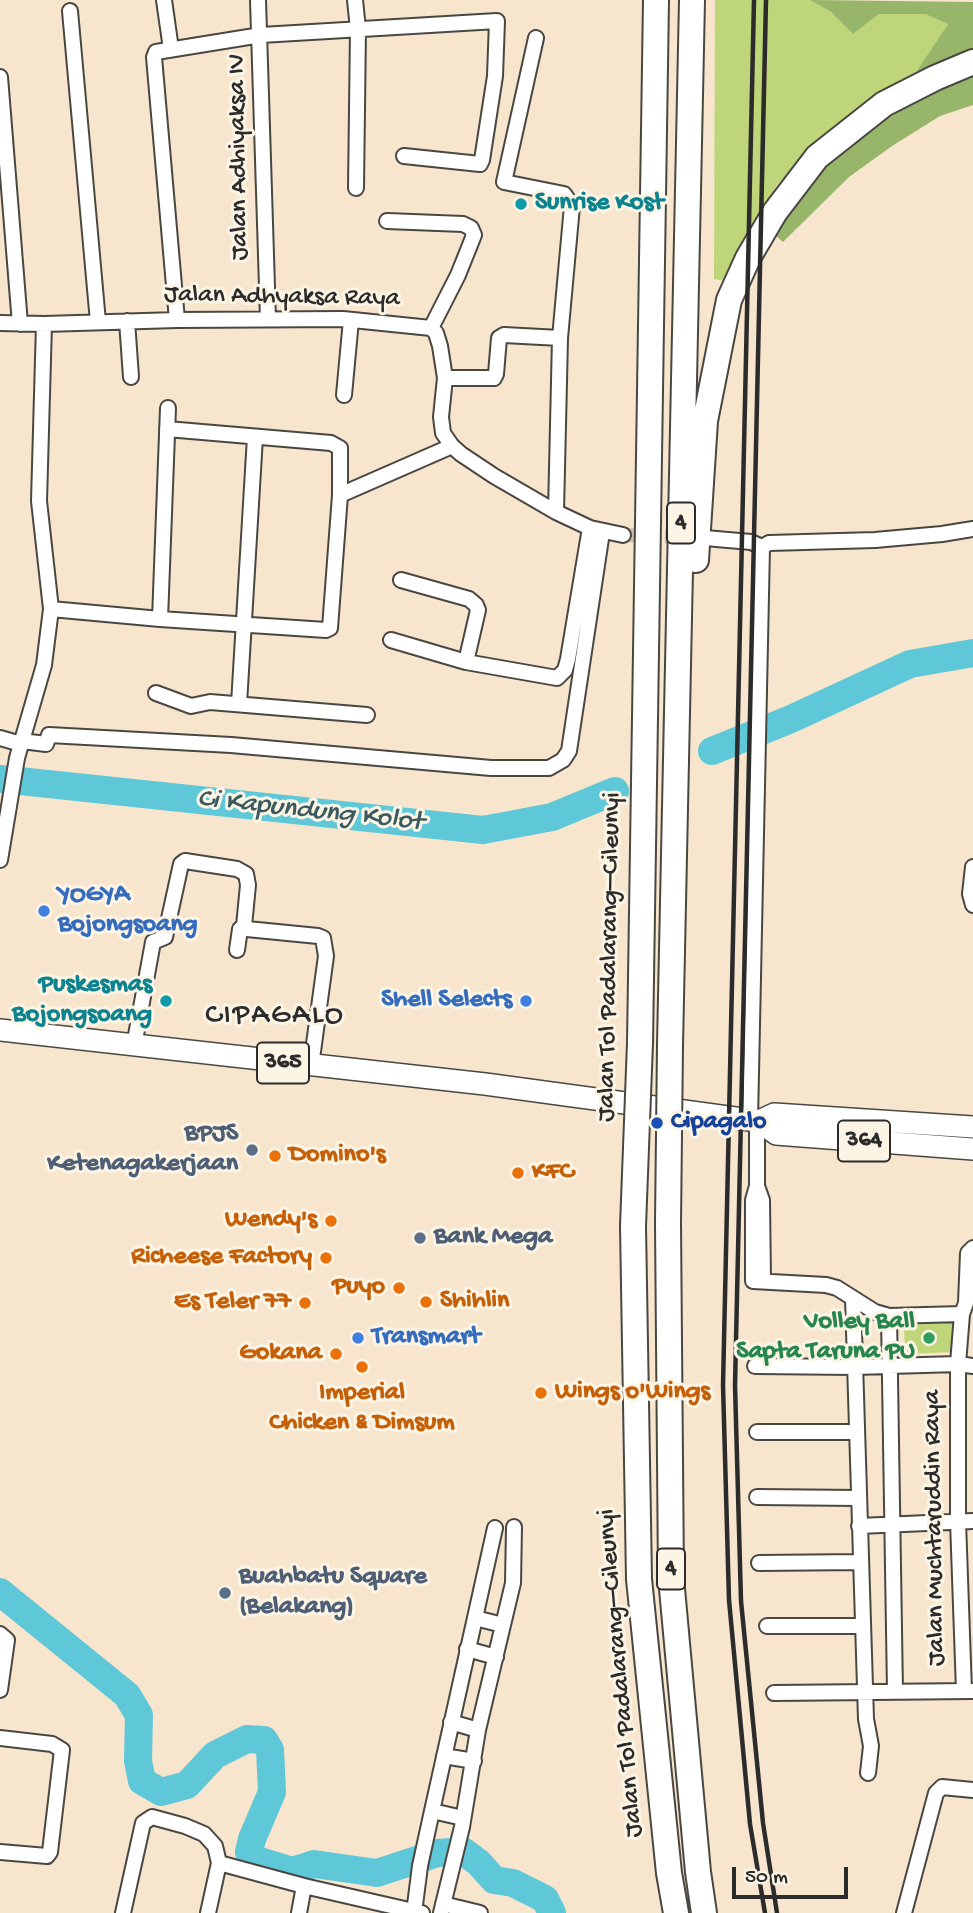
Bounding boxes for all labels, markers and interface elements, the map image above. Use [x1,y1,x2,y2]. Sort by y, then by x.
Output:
street label: Jalan Adhiyaksa IV [223,53,257,261]
place label: Sunrise Kost [535,188,664,220]
marker: Sunrise Kost [513,196,529,212]
street label: Jalan Adhyaksa Raya [164,280,400,316]
road number: 4 [667,502,695,544]
water label: Ci Kapundung Kolot [196,783,424,841]
street label: Jalan Tol Padalarang–Cileunyi [593,792,629,1122]
place label: YOGYA Bojongsoang [58,880,198,942]
marker: YOGYA Bojongsoang [36,903,52,919]
place label: Puskesmas Bojongsoang [12,970,152,1032]
place label: Shell Selects [381,985,512,1017]
marker: Puskesmas Bojongsoang [158,993,174,1009]
marker: Shell Selects [518,993,534,1009]
district label: CIPAGALO [206,999,344,1035]
road number: 365 [257,1042,309,1084]
place label: Cipagalo [671,1107,766,1139]
marker: Cipagalo [649,1115,665,1131]
place label: BPJS Ketenagakerjaan [47,1119,238,1180]
road number: 364 [838,1120,890,1162]
place label: Domino's [289,1140,386,1172]
marker: BPJS Ketenagakerjaan [244,1142,260,1158]
marker: Domino's [267,1148,283,1164]
place label: KFC [532,1157,574,1189]
marker: KFC [510,1165,526,1181]
place label: Wendy's [225,1205,317,1237]
marker: Wendy's [323,1213,339,1229]
place label: Bank Mega [434,1222,553,1254]
marker: Bank Mega [412,1230,428,1246]
place label: Richeese Factory [131,1242,312,1274]
marker: Richeese Factory [318,1250,334,1266]
place label: Puyo [332,1272,385,1304]
marker: Puyo [391,1280,407,1296]
place label: Shihlin [440,1286,509,1318]
place label: Es Teler 77 [174,1287,291,1319]
marker: Shihlin [418,1294,434,1310]
marker: Es Teler 77 [297,1295,313,1311]
place label: Volley Ball Sapta Taruna PU [736,1307,915,1368]
place label: Transmart [372,1322,480,1354]
marker: Transmart [350,1330,366,1346]
marker: Volley Ball Sapta Taruna PU [921,1330,937,1346]
place label: Gokana [239,1338,322,1370]
marker: Gokana [328,1346,344,1362]
marker: Imperial Chicken & Dimsum [354,1359,370,1375]
place label: Wings o'Wings [555,1377,710,1409]
place label: Imperial Chicken & Dimsum [269,1378,455,1440]
marker: Wings o'Wings [533,1385,549,1401]
street label: Jalan Muchtaruddin Raya [918,1390,954,1666]
street label: Jalan Tol Padalarang–Cileunyi [592,1508,652,1838]
road number: 4 [657,1548,685,1590]
place label: Buahbatu Square (Belakang) [239,1562,427,1624]
marker: Buahbatu Square (Belakang) [217,1585,233,1601]
scale bar [735,1854,850,1898]
text: 50 m [745,1866,788,1891]

